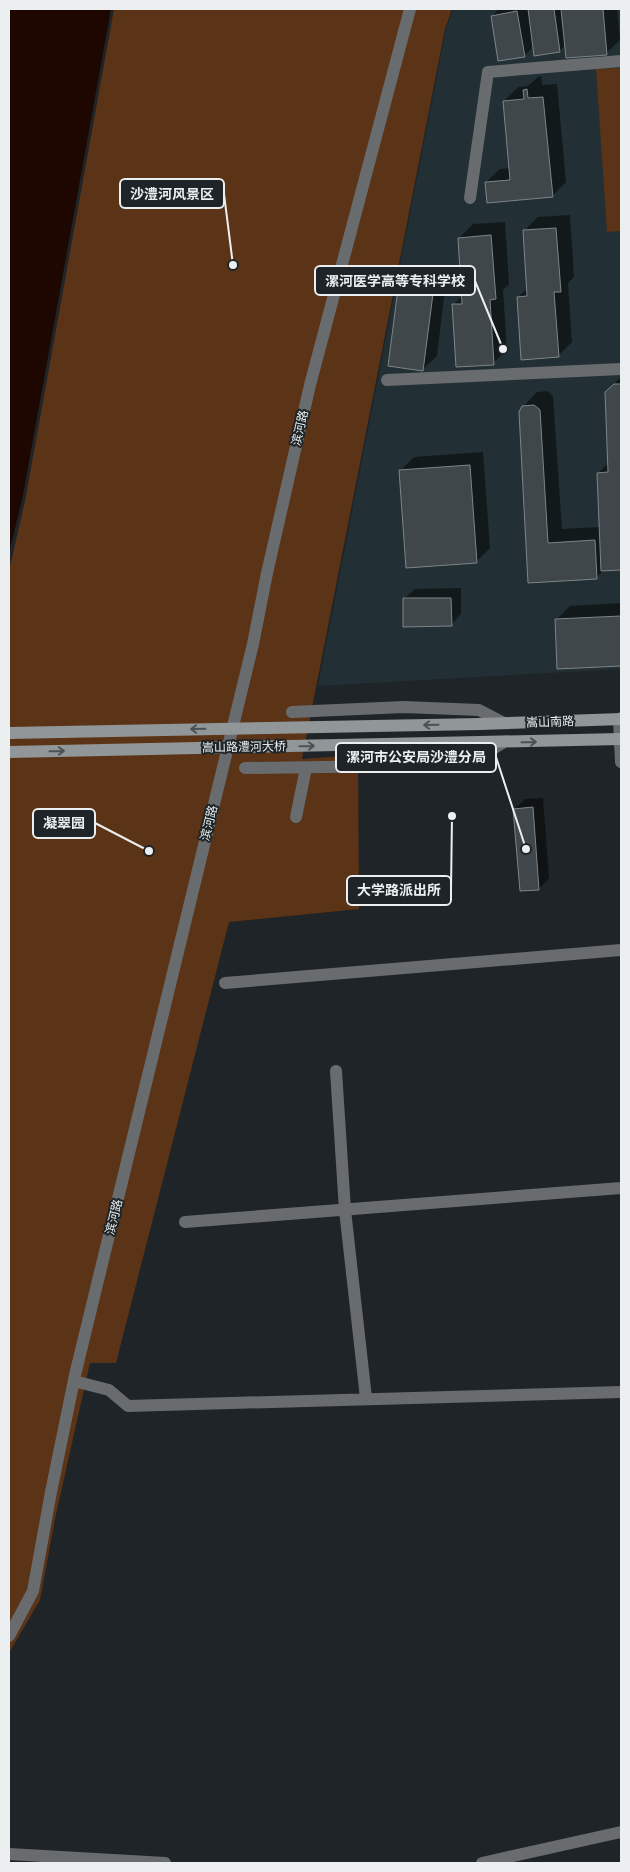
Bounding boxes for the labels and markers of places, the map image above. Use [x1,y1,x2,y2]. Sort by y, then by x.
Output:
callout: 沙澧河风景区 [120,179,224,208]
callout: 漯河医学高等专科学校 [315,266,475,295]
callout: 漯河市公安局沙澧分局 [336,743,496,772]
callout: 凝翠园 [33,809,95,838]
callout: 大学路派出所 [347,876,451,905]

